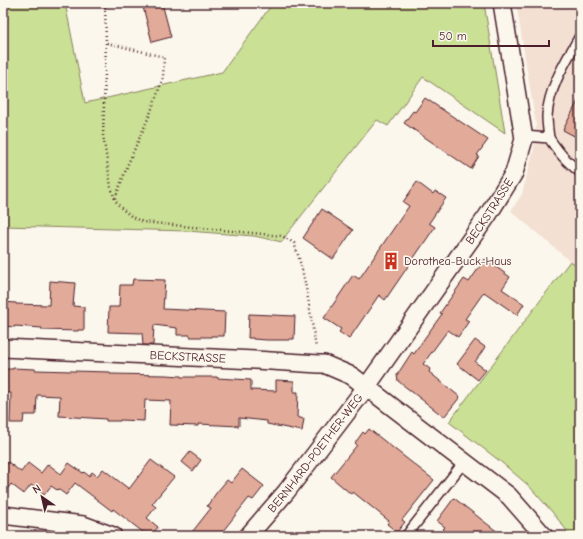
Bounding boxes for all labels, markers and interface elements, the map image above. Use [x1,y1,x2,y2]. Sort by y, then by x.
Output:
scale bar [433,22,549,48]
text: 50 m [439,29,467,43]
street label: BECKSTRASSE [463,176,516,247]
building icon: Dorothea-Buck-Haus [381,251,401,271]
place label: Dorothea-Buck-Haus [404,254,512,268]
street label: BECKSTRASSE [149,348,226,366]
street label: BERNHARD-POETHER-WEG [265,390,366,515]
north arrow [22,477,62,517]
text: N [30,482,43,497]

